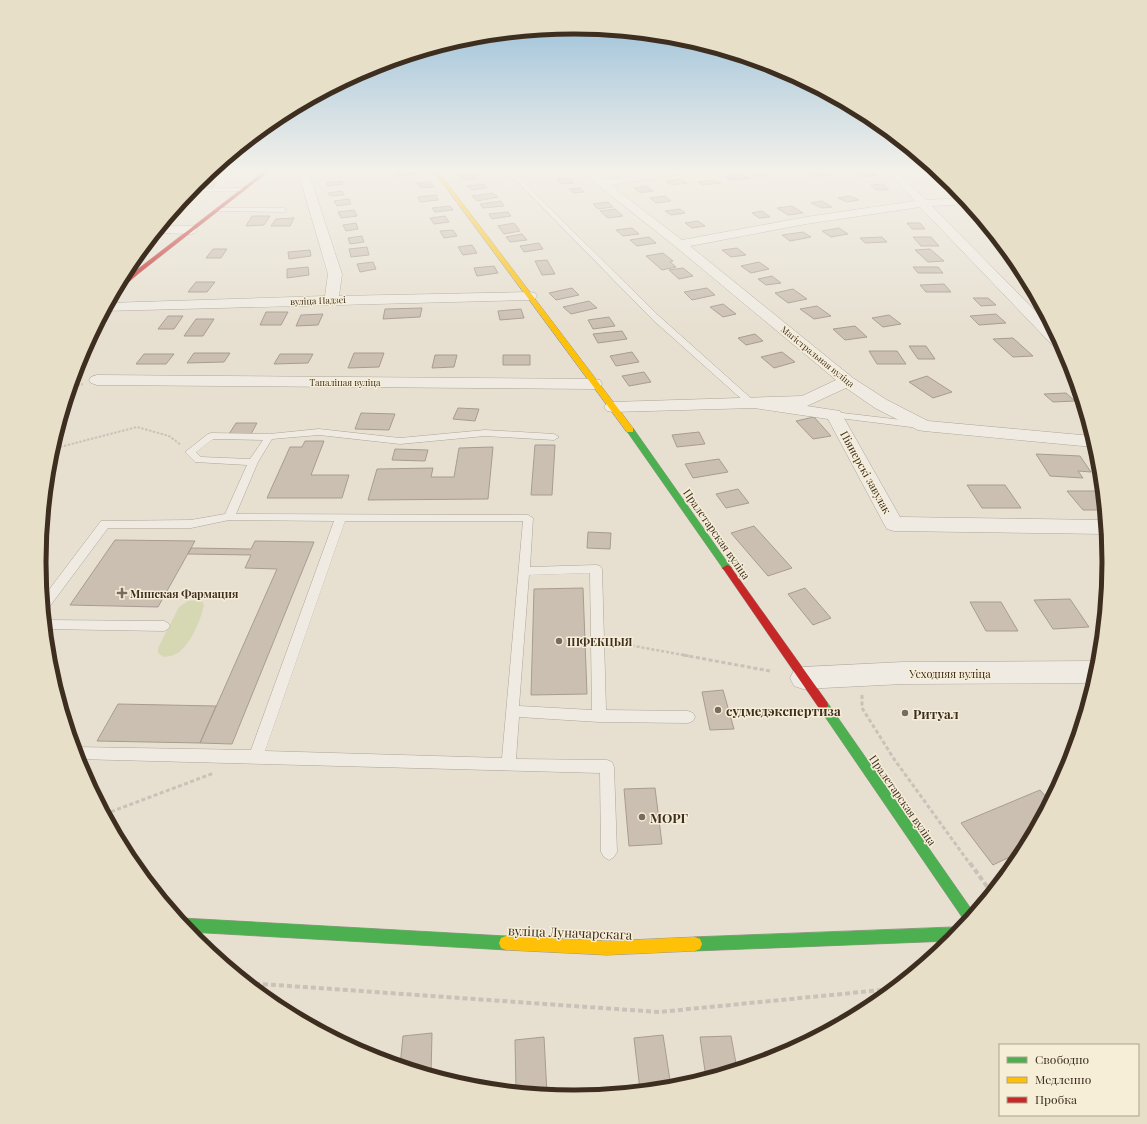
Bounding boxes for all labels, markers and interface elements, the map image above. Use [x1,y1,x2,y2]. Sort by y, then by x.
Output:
street label: вуліца Надзеі [290,293,346,307]
street label: Магістральная вуліца [779,323,858,390]
street label: Тапаліная вуліца [310,376,381,388]
street label: Піянерскі завулак [837,428,895,517]
street label: Пралетарская вуліца [680,486,754,583]
place label: Минская Фармация [130,586,239,601]
marker: Минская Фармация [117,588,127,598]
place label: ІНФЕКЦЫЯ [567,634,633,649]
marker: ІНФЕКЦЫЯ [554,636,564,646]
street label: Усходняя вуліца [908,666,991,681]
place label: судмедэкспертиза [726,702,841,719]
marker: судмедэкспертиза [713,705,723,715]
place label: Ритуал [913,705,959,722]
marker: Ритуал [900,708,910,718]
street label: Пралетарская вуліца [866,752,940,849]
place label: МОРГ [650,809,688,826]
marker: МОРГ [637,812,647,822]
street label: вуліца Луначарскага [508,921,633,943]
legend [999,1044,1139,1116]
text: Свободно [1035,1051,1090,1067]
text: Медленно [1035,1071,1092,1087]
text: Пробка [1035,1091,1077,1107]

